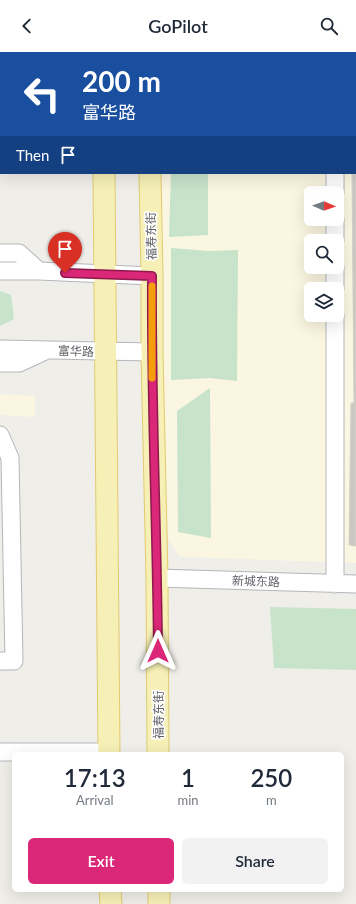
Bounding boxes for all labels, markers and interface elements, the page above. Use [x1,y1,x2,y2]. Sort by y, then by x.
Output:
icon: back [16,15,38,37]
text: GoPilot [148,15,208,37]
icon: search [318,15,340,37]
text: 200 m [82,64,161,98]
icon: left [16,68,68,120]
text: 富华路 [82,101,136,123]
icon: arrive [57,144,79,166]
text: Then [16,146,49,164]
north arrow [304,186,344,226]
map controls [304,186,344,322]
street label: 福寿东街 [143,212,159,260]
pin [48,232,82,273]
button: search [304,234,344,274]
icon: arrive [54,238,76,260]
button: layers [304,282,344,322]
street label: 富华路 [58,343,94,359]
street label: 新城东路 [232,573,280,589]
position arrow [137,630,179,672]
street label: 福寿东街 [151,691,166,739]
text: 17:13 [64,763,126,792]
text: 1 [181,763,195,792]
text: 250 [250,763,292,792]
text: Arrival [76,792,113,808]
text: min [177,792,199,808]
text: m [266,792,277,808]
button: Exit [28,838,174,884]
button: Share [182,838,328,884]

